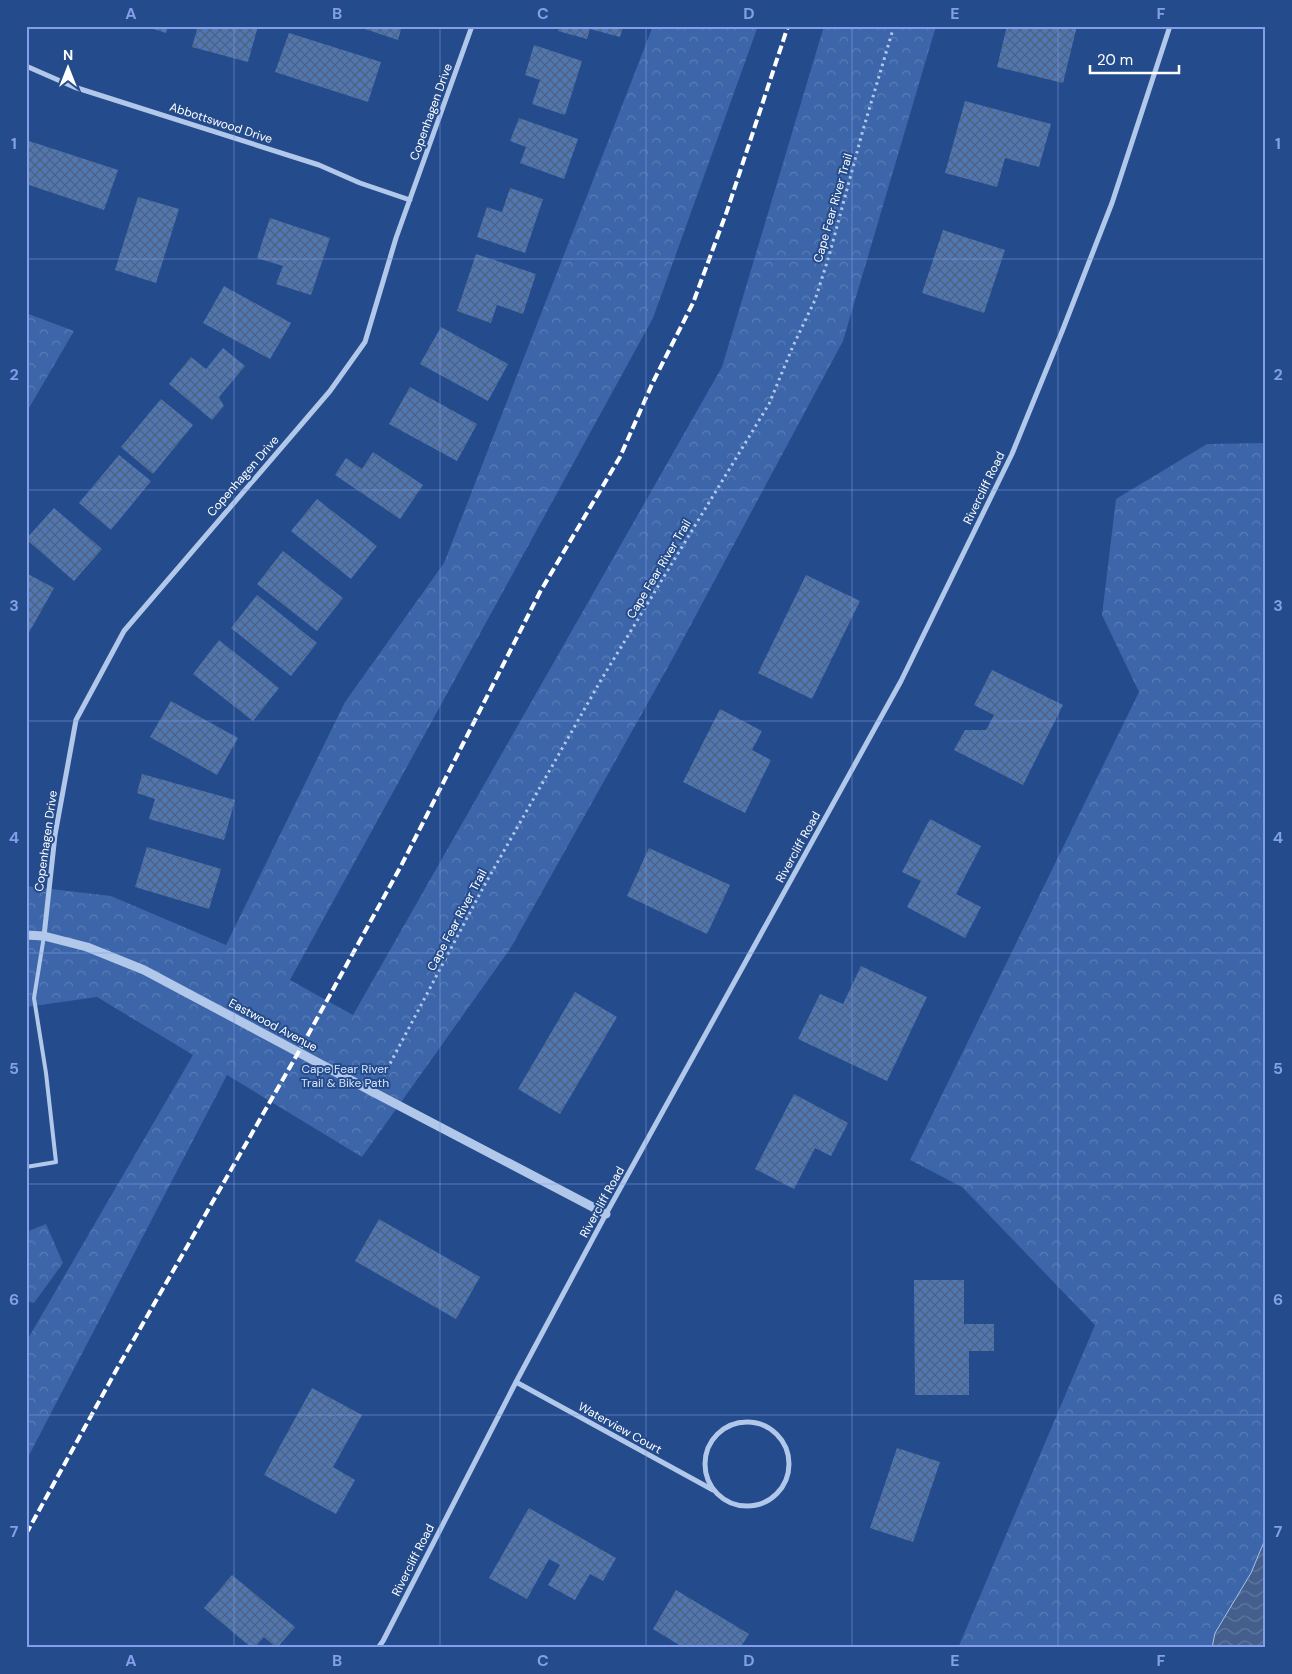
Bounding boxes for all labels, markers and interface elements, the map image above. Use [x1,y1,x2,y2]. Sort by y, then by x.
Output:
text: A [125,3,137,24]
text: B [332,3,342,24]
text: C [537,3,549,24]
text: D [743,3,755,24]
text: E [950,3,960,24]
text: F [1157,3,1166,24]
north arrow [42,42,92,92]
scale bar [1090,42,1178,74]
text: N [63,46,73,64]
text: 20 m [1097,50,1133,70]
street label: Copenhagen Drive [406,61,456,163]
street label: Abbottswood Drive [167,99,275,147]
text: 1 [11,133,17,154]
text: 1 [1275,133,1281,154]
street label: Cape Fear River Trail [810,152,856,264]
text: 2 [9,364,19,385]
text: 2 [1273,364,1283,385]
street label: Copenhagen Drive [203,432,283,520]
street label: Rivercliff Road [960,449,1008,527]
street label: Cape Fear River Trail [623,517,695,621]
text: 3 [9,595,19,616]
text: 3 [1273,595,1283,616]
street label: Copenhagen Drive [31,789,61,893]
street label: Rivercliff Road [772,809,824,885]
text: 4 [9,827,19,848]
text: 4 [1273,827,1283,848]
street label: Cape Fear River Trail [423,866,491,974]
street label: Eastwood Avenue [226,995,320,1055]
text: 5 [9,1058,19,1079]
text: 5 [1273,1058,1283,1079]
park label: Cape Fear River Trail & Bike Path [301,1061,389,1091]
street label: Rivercliff Road [576,1164,628,1240]
text: 6 [9,1289,19,1310]
text: 6 [1273,1289,1283,1310]
street label: Waterview Court [575,1398,665,1458]
text: 7 [10,1521,19,1542]
street label: Rivercliff Road [388,1521,438,1599]
text: 7 [1274,1521,1283,1542]
text: A [125,1650,137,1671]
text: B [332,1650,342,1671]
text: C [537,1650,549,1671]
text: D [743,1650,755,1671]
text: E [950,1650,960,1671]
text: F [1157,1650,1166,1671]

